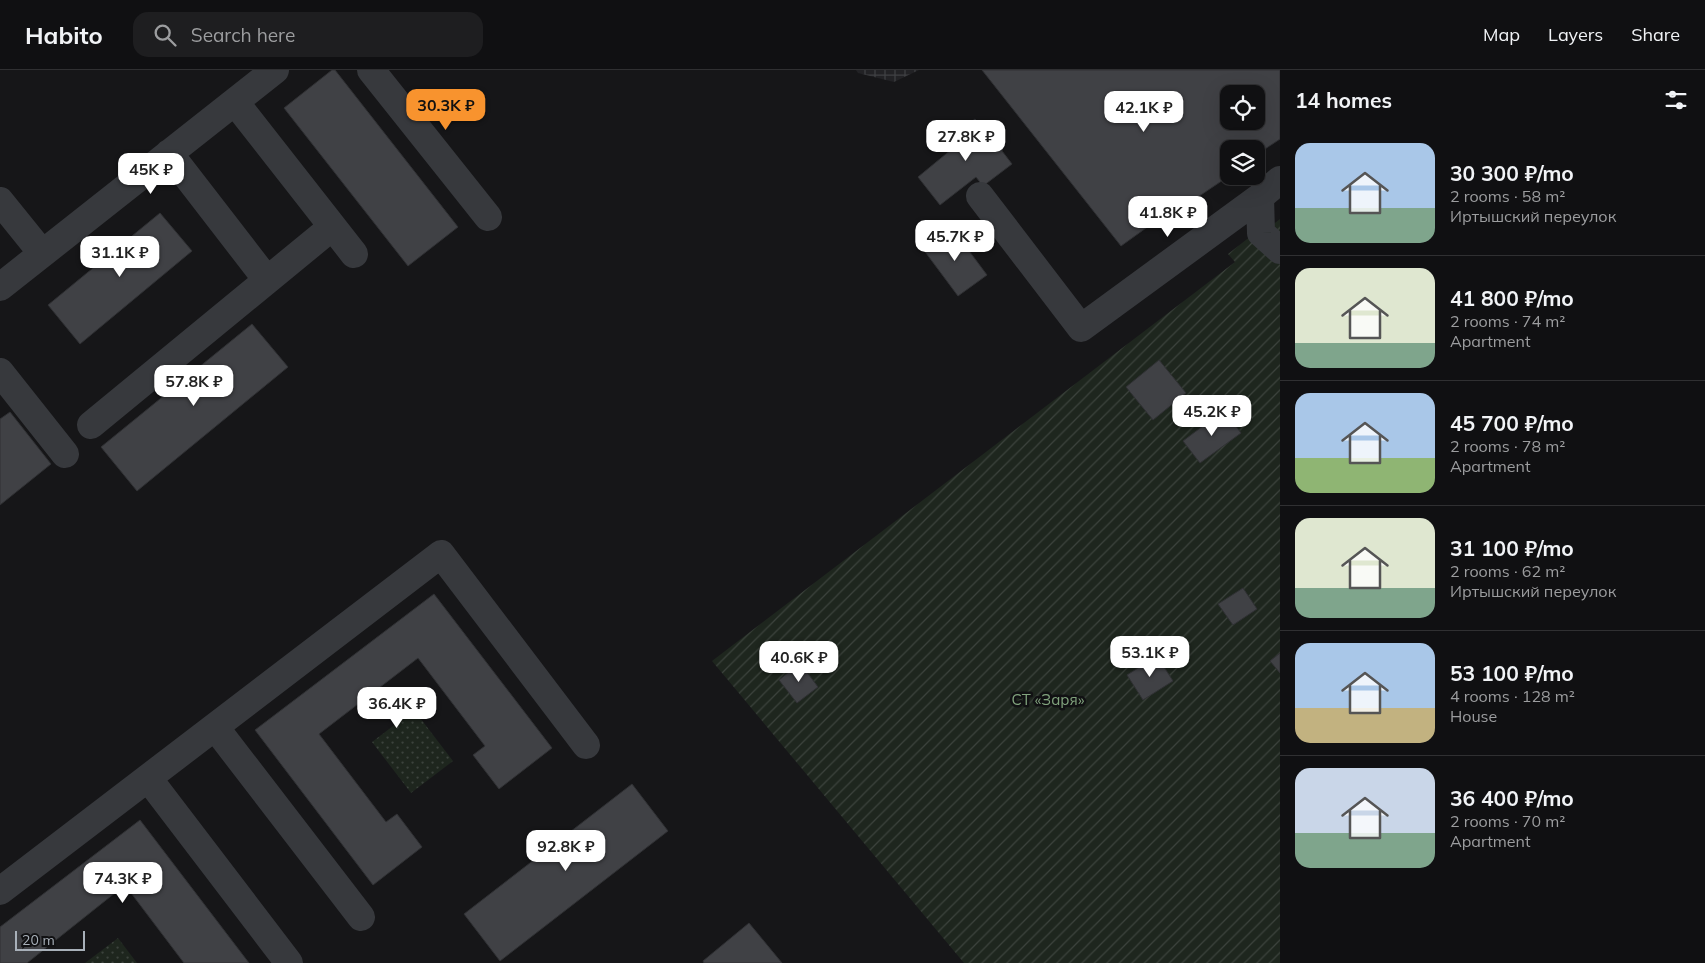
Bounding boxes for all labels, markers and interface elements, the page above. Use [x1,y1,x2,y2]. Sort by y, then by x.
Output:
search box [133,12,483,57]
text: Habito [25,20,103,50]
icon: search [151,21,179,49]
text: Search here [191,23,295,47]
text: Map [1483,23,1520,46]
text: Layers [1548,23,1603,46]
text: Share [1631,23,1680,46]
map controls [1220,85,1265,185]
button: locate [1220,85,1265,130]
icon: filters [1662,86,1690,114]
text: 14 homes [1295,87,1392,113]
pin: 30.3K ₽ [400,88,492,131]
pin: 42.1K ₽ [1098,90,1190,133]
text: 30.3K ₽ [417,95,475,115]
text: 42.1K ₽ [1115,97,1173,117]
pin: 27.8K ₽ [920,119,1012,162]
text: 27.8K ₽ [937,126,995,146]
button: layers [1220,140,1265,185]
pin: 45K ₽ [116,152,186,195]
text: 45K ₽ [129,159,173,179]
text: 30 300 ₽/mo [1450,160,1574,186]
icon: home [1335,163,1395,223]
text: 2 rooms · 58 m² [1450,186,1565,206]
pin: 41.8K ₽ [1122,196,1214,238]
text: 41.8K ₽ [1139,202,1197,222]
text: Иртышский переулок [1450,206,1616,226]
pin: 45.7K ₽ [909,220,1001,262]
text: 45.7K ₽ [926,226,984,246]
pin: 31.1K ₽ [74,236,166,278]
text: 31.1K ₽ [91,242,149,262]
text: 41 800 ₽/mo [1450,285,1574,311]
icon: home [1335,288,1395,348]
text: 2 rooms · 74 m² [1450,311,1565,331]
text: Apartment [1450,331,1531,351]
pin: 57.8K ₽ [148,364,240,407]
text: 57.8K ₽ [165,371,223,391]
pin: 45.2K ₽ [1166,394,1258,437]
text: 45.2K ₽ [1183,401,1241,421]
text: 45 700 ₽/mo [1450,410,1574,436]
icon: home [1335,413,1395,473]
text: 2 rooms · 78 m² [1450,436,1565,456]
text: Apartment [1450,456,1531,476]
text: 31 100 ₽/mo [1450,535,1574,561]
icon: home [1335,538,1395,598]
text: 2 rooms · 62 m² [1450,561,1565,581]
text: Иртышский переулок [1450,581,1616,601]
pin: 53.1K ₽ [1104,636,1196,678]
pin: 40.6K ₽ [753,640,845,683]
text: 53.1K ₽ [1121,642,1179,662]
text: 40.6K ₽ [770,647,828,667]
text: 53 100 ₽/mo [1450,660,1574,686]
icon: home [1335,663,1395,723]
pin: 36.4K ₽ [351,686,443,729]
text: 4 rooms · 128 m² [1450,686,1575,706]
park label: СТ «Заря» [1012,690,1085,709]
text: 36.4K ₽ [368,693,426,713]
text: House [1450,706,1497,726]
text: 36 400 ₽/mo [1450,785,1574,811]
icon: home [1335,788,1395,848]
text: 2 rooms · 70 m² [1450,811,1565,831]
pin: 92.8K ₽ [520,830,612,872]
text: Apartment [1450,831,1531,851]
text: 92.8K ₽ [537,836,595,856]
pin: 74.3K ₽ [77,862,169,904]
text: 74.3K ₽ [94,868,152,888]
scale bar [15,928,85,951]
text: 20 m [22,931,55,949]

